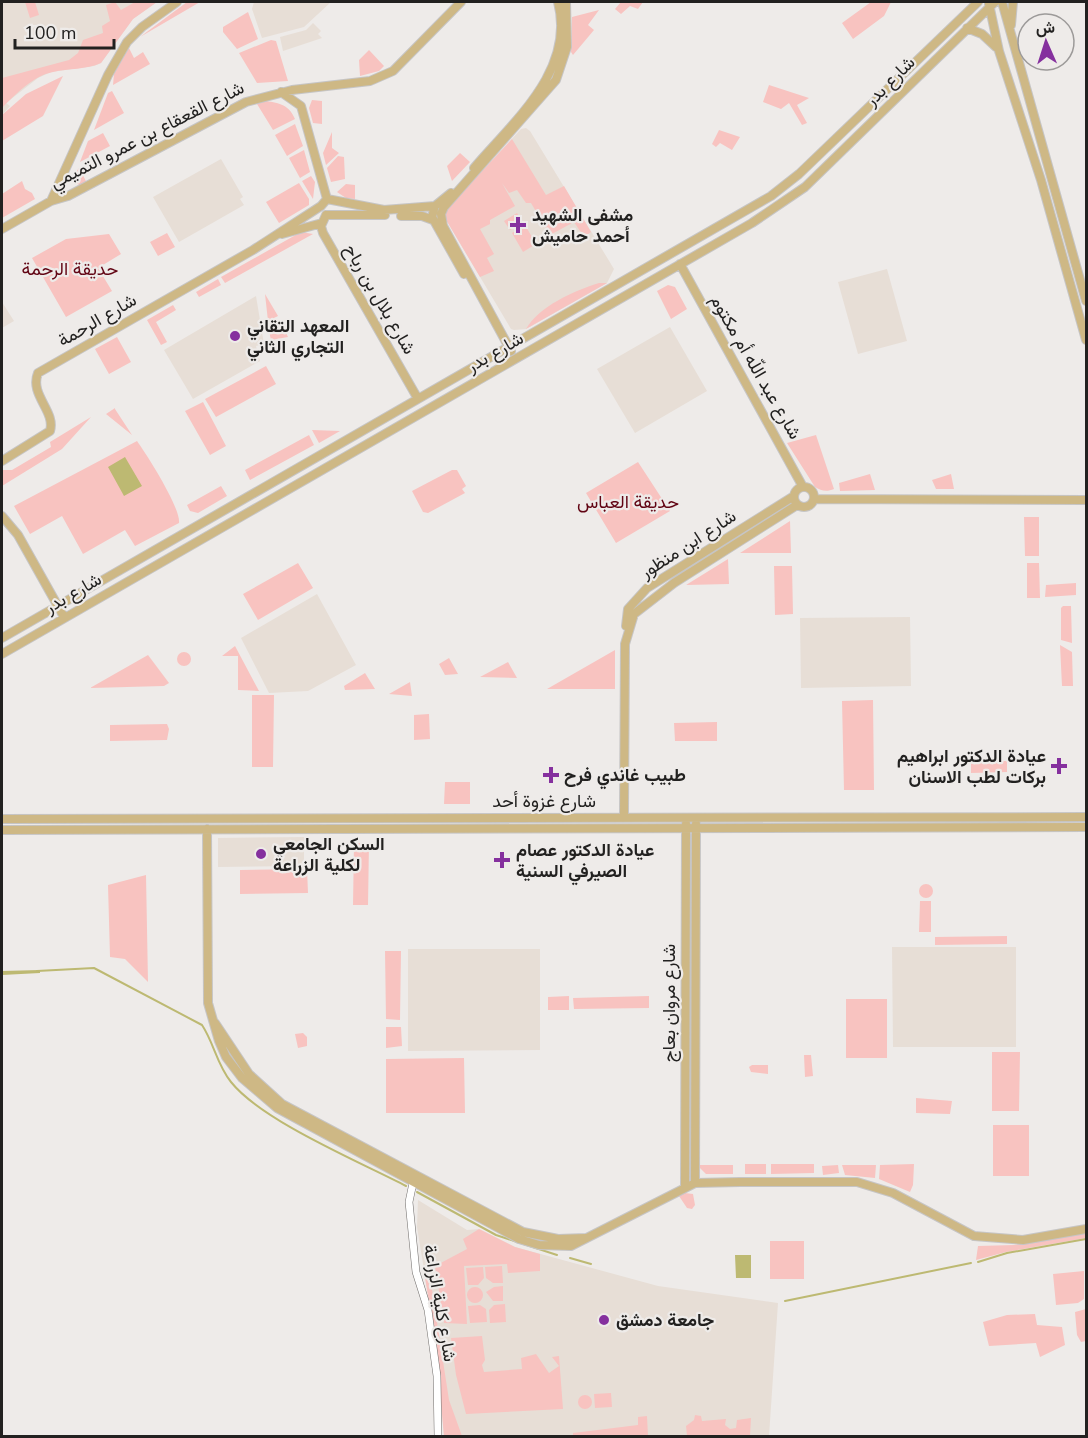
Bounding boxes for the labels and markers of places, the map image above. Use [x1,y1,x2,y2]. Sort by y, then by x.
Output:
place label: مشفى الشهيد أحمد حاميش [532,203,633,248]
marker: مشفى الشهيد أحمد حاميش [509,216,527,234]
place label: المعهد التقاني التجاري الثاني [247,314,349,362]
marker: المعهد التقاني التجاري الثاني [228,329,242,343]
place label: عيادة الدكتور ابراهيم بركات لطب الاسنان [897,744,1046,789]
marker: عيادة الدكتور ابراهيم بركات لطب الاسنان [1050,757,1068,775]
place label: طبيب غاندي فرح [564,763,686,790]
marker: طبيب غاندي فرح [542,766,560,784]
place label: السكن الجامعي لكلية الزراعة [273,832,385,877]
place label: عيادة الدكتور عصام الصيرفي السنية [516,838,654,886]
marker: السكن الجامعي لكلية الزراعة [254,847,268,861]
marker: عيادة الدكتور عصام الصيرفي السنية [493,851,511,869]
place label: جامعة دمشق [616,1308,714,1332]
marker: جامعة دمشق [597,1313,611,1327]

